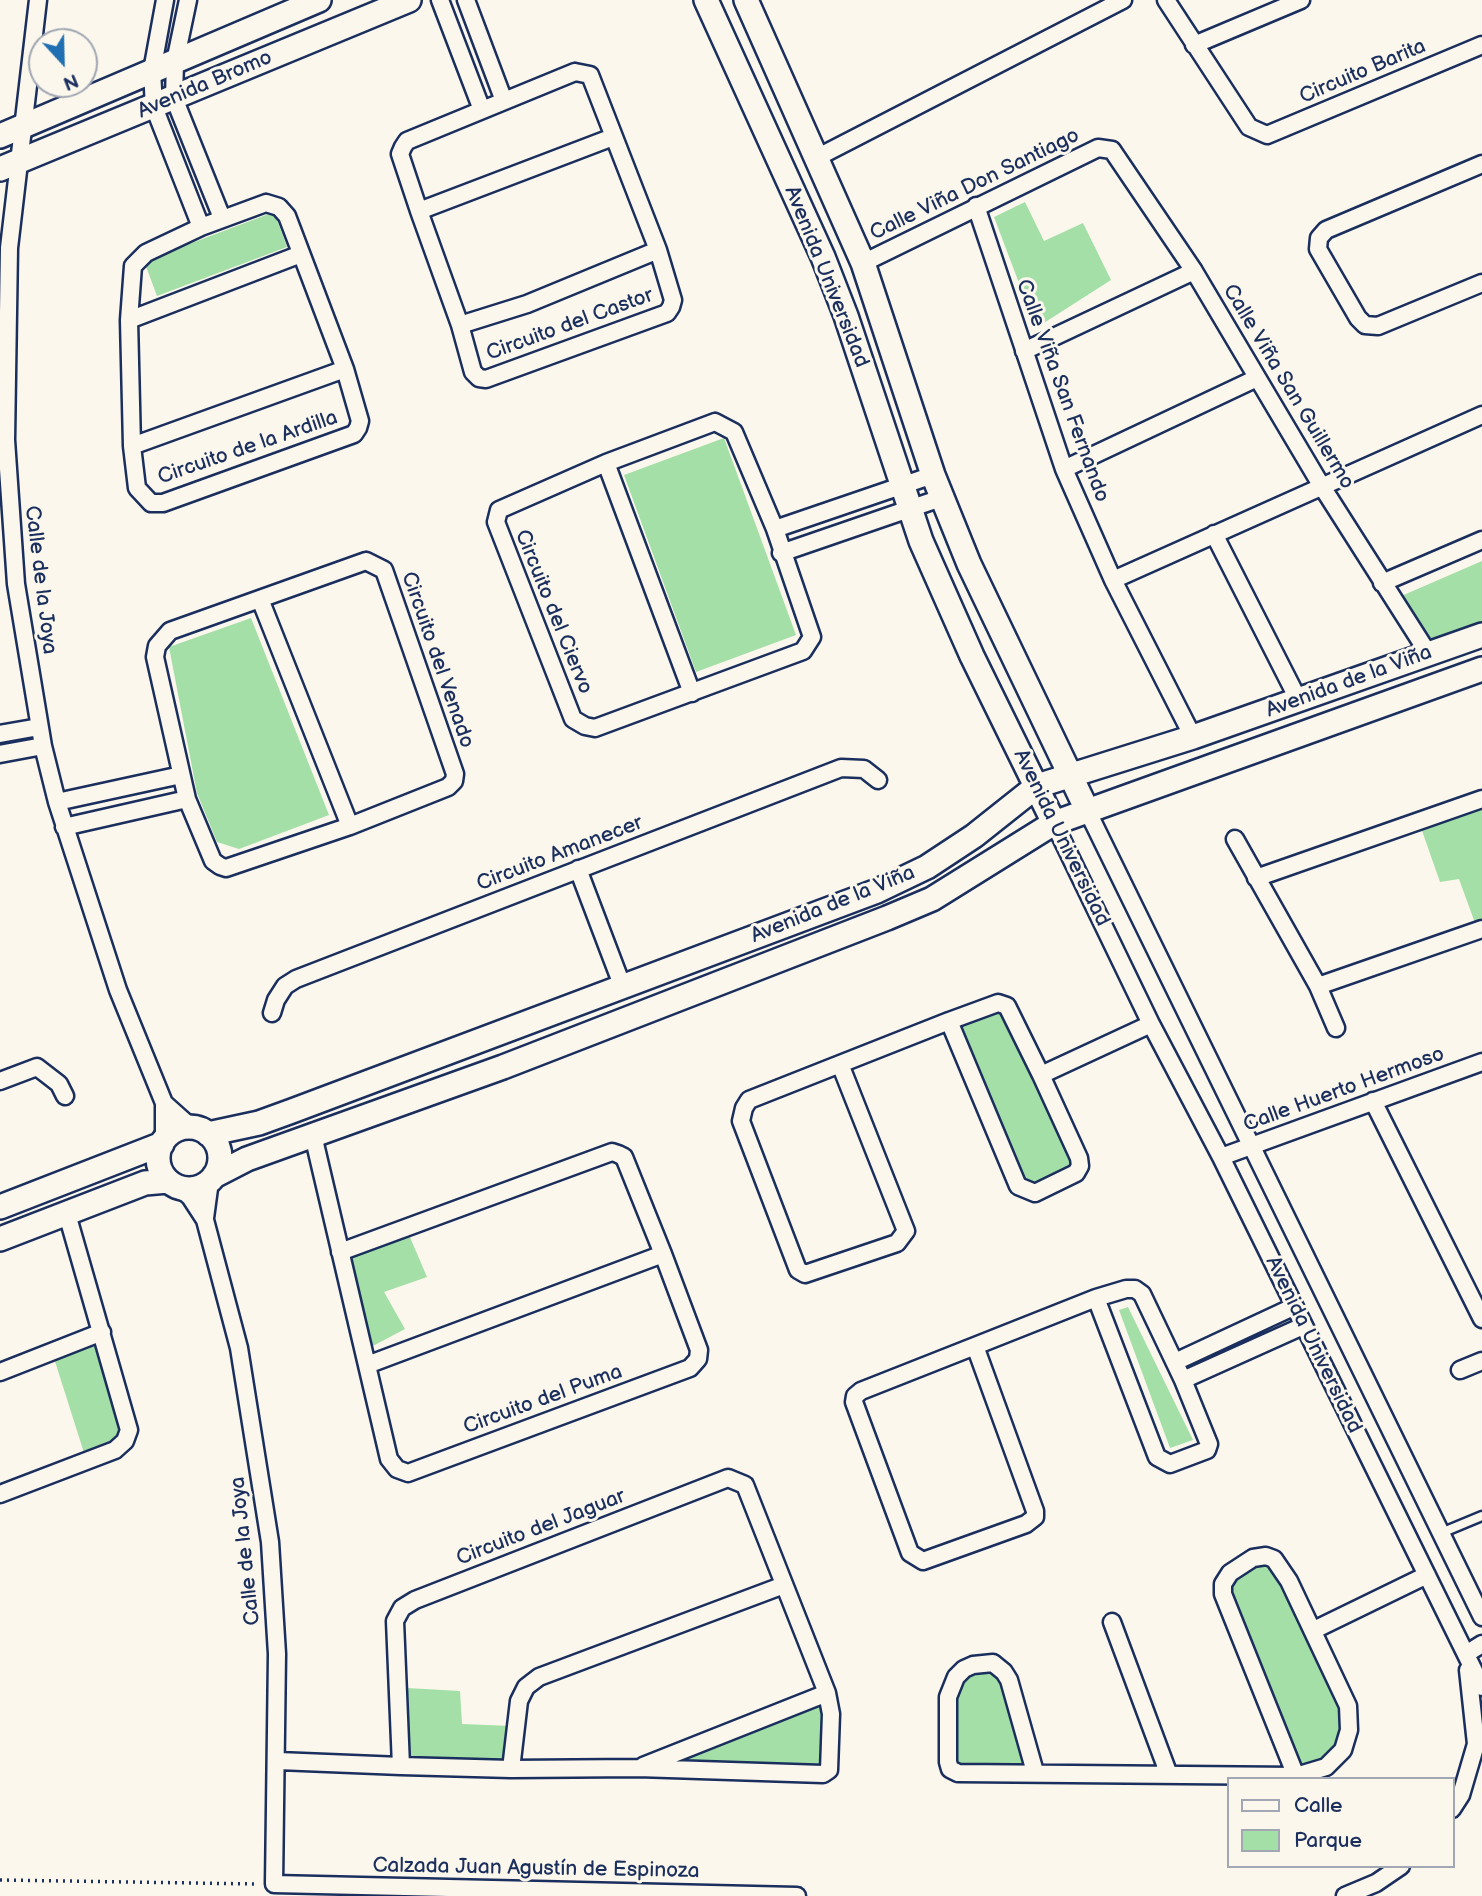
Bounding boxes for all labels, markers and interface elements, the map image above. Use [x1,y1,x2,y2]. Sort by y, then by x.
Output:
north arrow [28,28,98,98]
street label: Circuito Barita [1296,34,1430,110]
street label: Avenida Bromo [134,45,276,125]
text: N [59,68,81,94]
street label: Calle Viña Don Santiago [866,123,1084,247]
street label: Avenida Universidad [778,183,874,371]
street label: Calle Viña San Fernando [1010,276,1114,506]
street label: Calle Viña San Guillermo [1217,280,1359,494]
street label: Circuito del Castor [483,283,657,367]
street label: Circuito de la Ardilla [155,405,341,491]
street label: Calle de la Joya [18,504,62,656]
street label: Circuito del Ciervo [509,526,597,698]
street label: Circuito del Venado [395,569,479,751]
street label: Avenida de la Viña [1263,640,1435,724]
street label: Avenida Universidad [1007,746,1115,930]
street label: Circuito Amanecer [473,811,647,897]
street label: Avenida de la Viña [747,861,919,949]
street label: Calle Huerto Hermoso [1240,1042,1448,1138]
street label: Avenida Universidad [1259,1253,1367,1437]
street label: Circuito del Puma [460,1360,626,1440]
street label: Calle de la Joya [226,1475,266,1627]
street label: Circuito del Jaguar [453,1484,629,1572]
legend [1226,1777,1454,1868]
text: Calle [1294,1793,1343,1818]
text: Parque [1294,1828,1362,1853]
street label: Calzada Juan Agustín de Espinoza [372,1854,700,1884]

